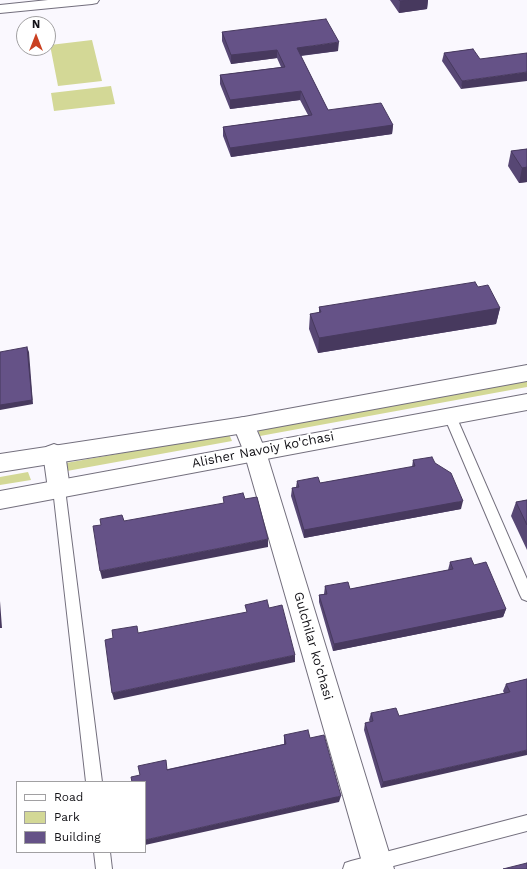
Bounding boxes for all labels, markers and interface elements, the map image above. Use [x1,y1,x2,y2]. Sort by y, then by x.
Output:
north arrow [16,16,56,56]
text: N [32,18,40,31]
street label: Alisher Navoiy ko'chasi [191,429,335,471]
street label: Gulchilar ko'chasi [290,590,336,702]
legend [16,781,146,853]
text: Road [54,790,83,804]
text: Park [54,810,80,824]
text: Building [54,830,101,844]

